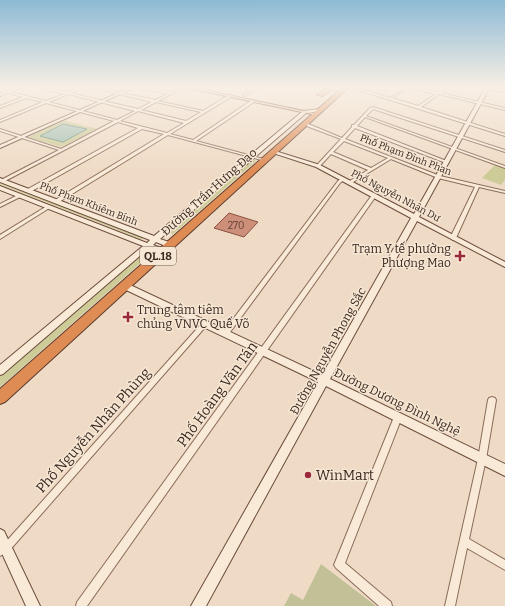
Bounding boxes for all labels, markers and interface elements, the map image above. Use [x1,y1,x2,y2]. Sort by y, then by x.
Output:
street label: Phố Phạm Đình Phan [358,130,455,178]
street label: Đường Trần Hưng Đạo [158,145,260,239]
street label: Phố Nguyễn Nhân Dư [349,165,444,225]
street label: Phố Phạm Khiêm Bính [38,178,141,228]
house number: 270 [228,220,244,232]
place label: Trạm Y tế phường Phượng Mao [352,241,451,270]
road number: QL.18 [140,247,176,265]
marker: Trạm Y tế phường Phượng Mao [454,250,466,262]
street label: Đường Nguyễn Phong Sắc [286,284,369,417]
place label: Trung tâm tiêm chủng VNVC Quế Võ [137,303,249,331]
marker: Trung tâm tiêm chủng VNVC Quế Võ [122,311,134,323]
street label: Phố Hoàng Văn Tán [173,338,261,450]
street label: Phố Nguyễn Nhân Phùng [32,363,154,496]
street label: Đường Dương Đình Nghệ [332,365,462,439]
place label: WinMart [316,467,374,484]
marker: WinMart [303,470,313,480]

